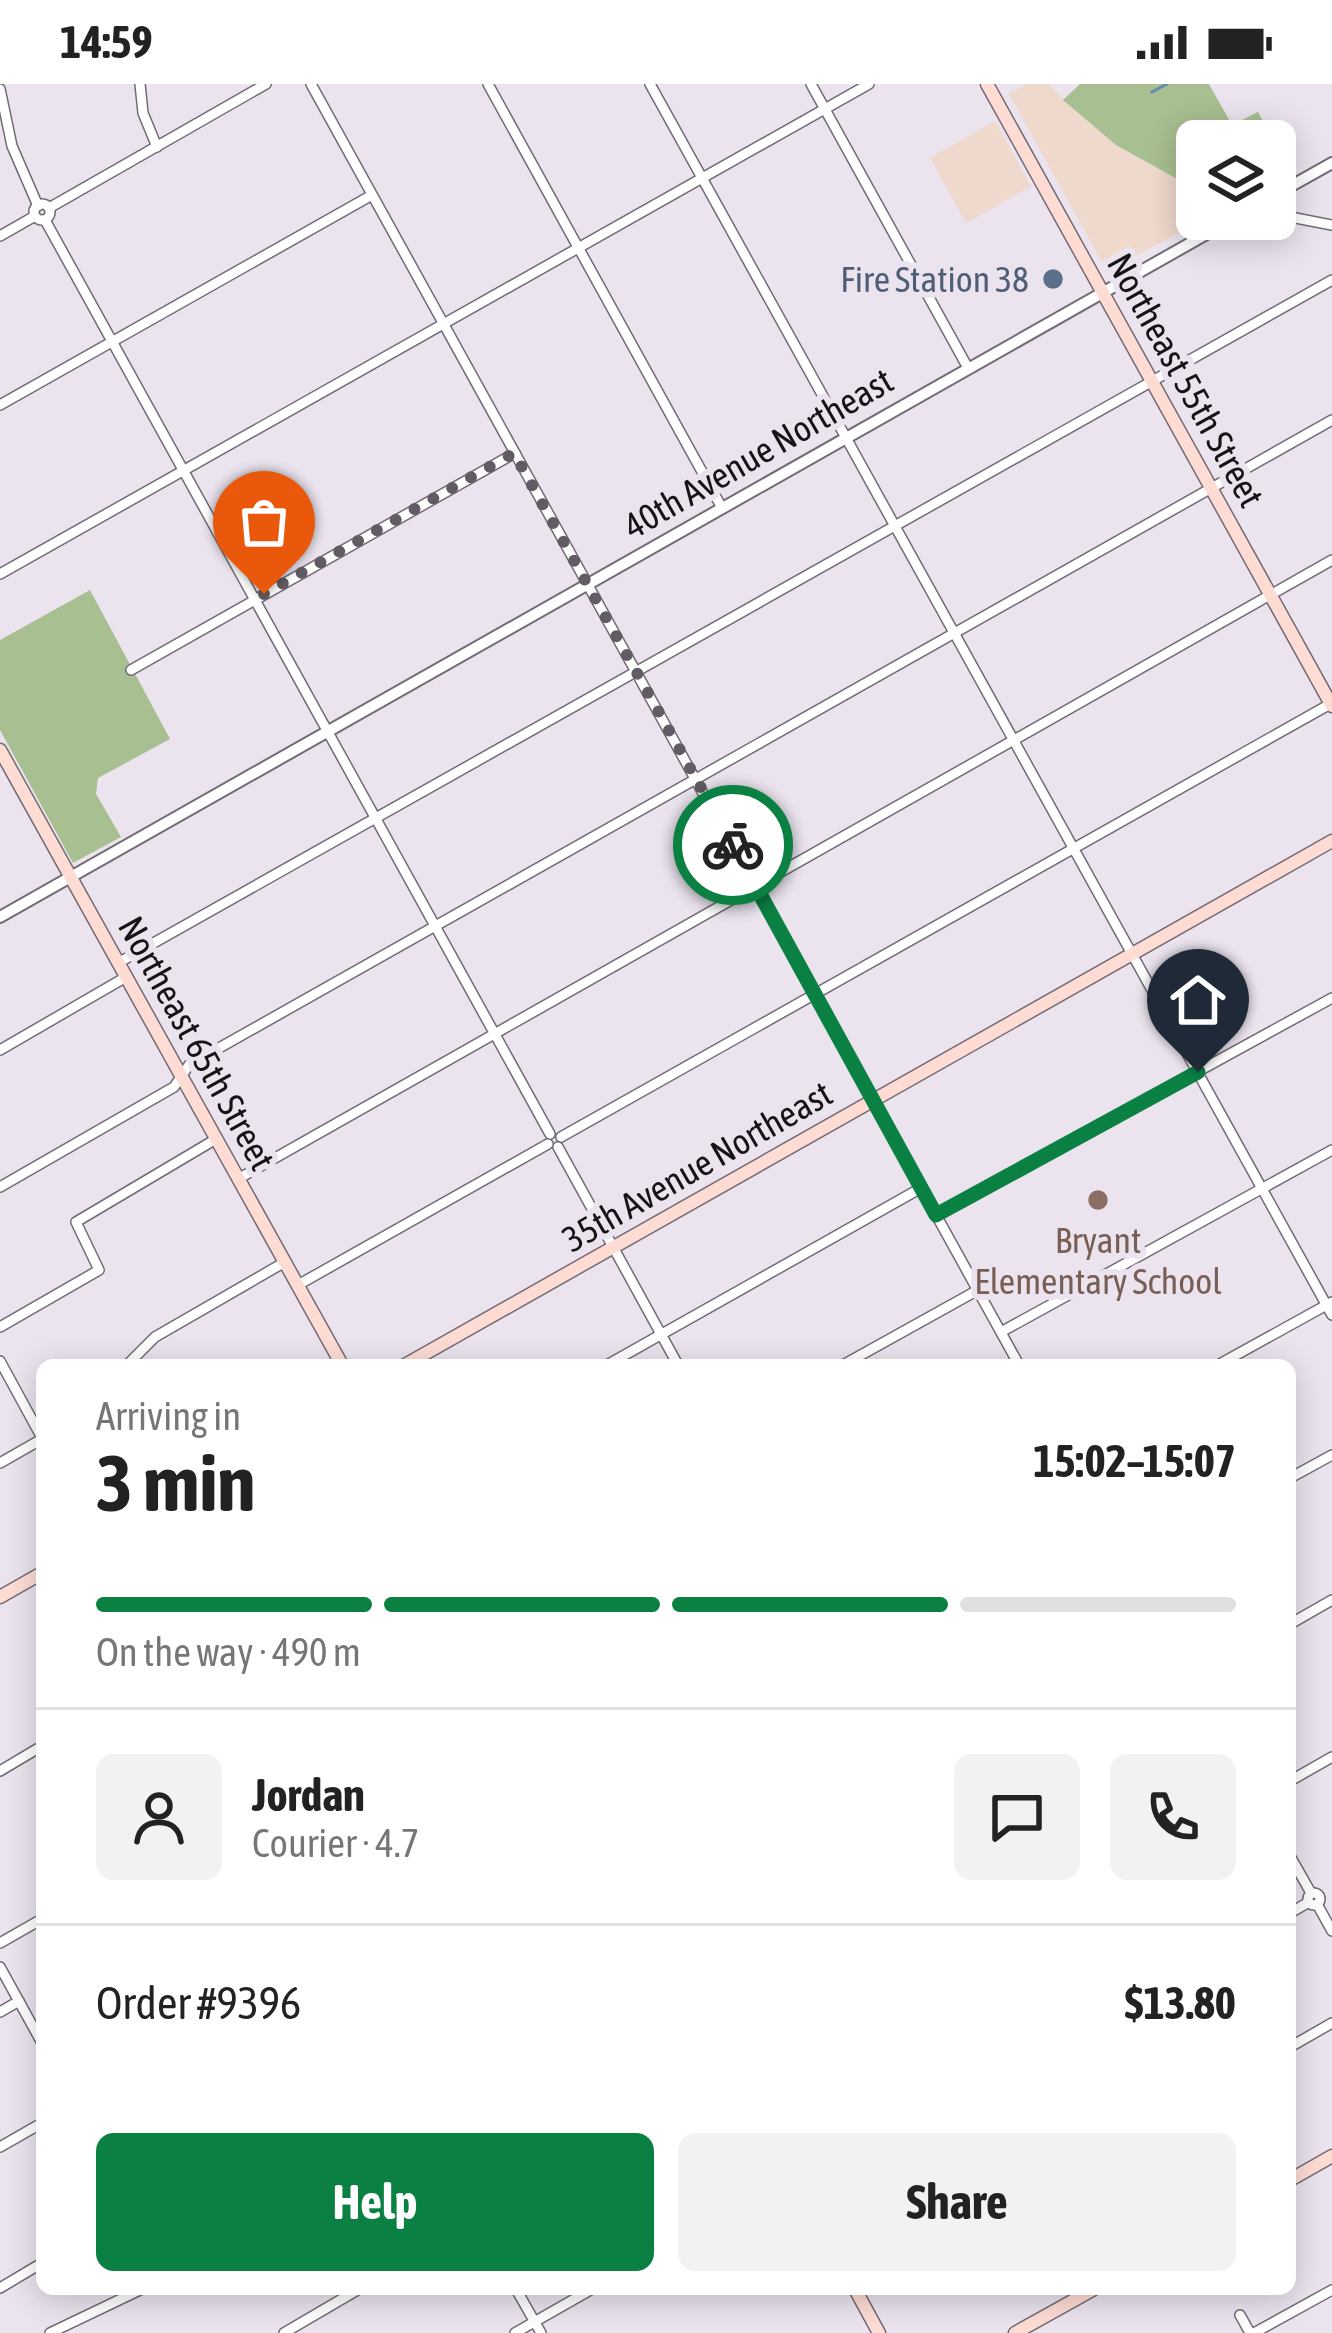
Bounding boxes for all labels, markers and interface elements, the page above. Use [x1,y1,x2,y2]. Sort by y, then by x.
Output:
text: 14:59 [60,16,153,68]
map controls [1176,120,1296,240]
button: layers [1176,120,1296,240]
street label: Northeast 55th Street [1099,246,1273,514]
place label: Fire Station 38 [840,258,1029,300]
marker: Fire Station 38 [1040,266,1066,292]
street label: 40th Avenue Northeast [616,359,900,547]
pin [213,471,315,594]
icon: bag [231,489,297,555]
courier [673,785,793,905]
icon: bike [700,812,766,878]
street label: Northeast 65th Street [110,909,284,1177]
pin [1147,949,1249,1072]
icon: home [1165,967,1231,1033]
street label: 35th Avenue Northeast [555,1072,839,1260]
marker: Bryant Elementary School [1085,1187,1111,1213]
place label: Bryant Elementary School [974,1219,1222,1302]
text: Arriving in [96,1394,241,1438]
text: 15:02–15:07 [1033,1435,1236,1487]
text: 3 min [96,1438,255,1528]
text: On the way · 490 m [96,1630,361,1674]
button: person [96,1754,222,1880]
button: chat [954,1754,1080,1880]
button: phone [1110,1754,1236,1880]
text: Jordan [252,1769,365,1821]
text: Courier · 4.7 [252,1821,419,1865]
text: Order #9396 [96,1977,301,2029]
text: $13.80 [1124,1977,1236,2029]
button: Help [96,2133,654,2271]
button: Share [678,2133,1236,2271]

